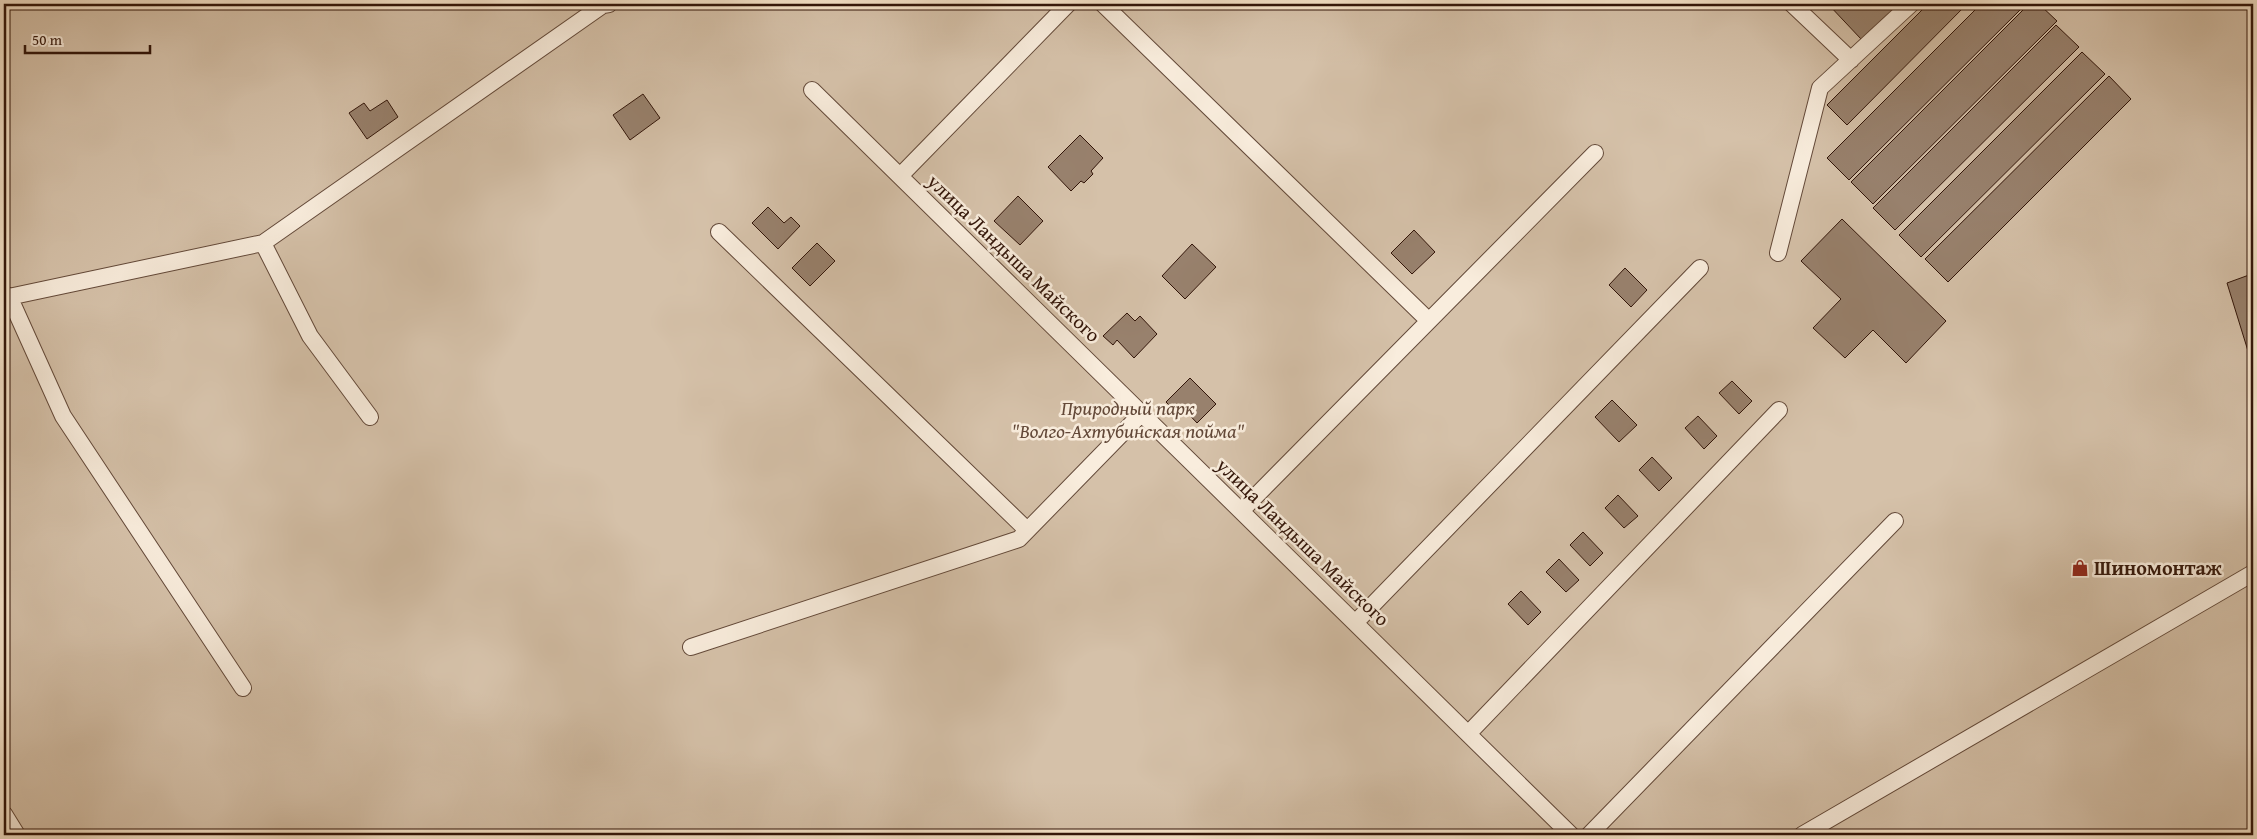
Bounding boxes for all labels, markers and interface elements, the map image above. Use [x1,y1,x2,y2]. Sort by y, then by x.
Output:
scale bar [25,22,150,54]
text: 50 m [32,29,63,50]
street label: улица Ландыша Майского [920,166,1108,348]
park label: Природный парк "Волго-Ахтубинская пойма" [1012,393,1244,445]
street label: улица Ландыша Майского [1209,450,1397,632]
place label: Шиномонтаж [2094,553,2222,582]
shop icon: Шиномонтаж [2070,558,2090,578]

